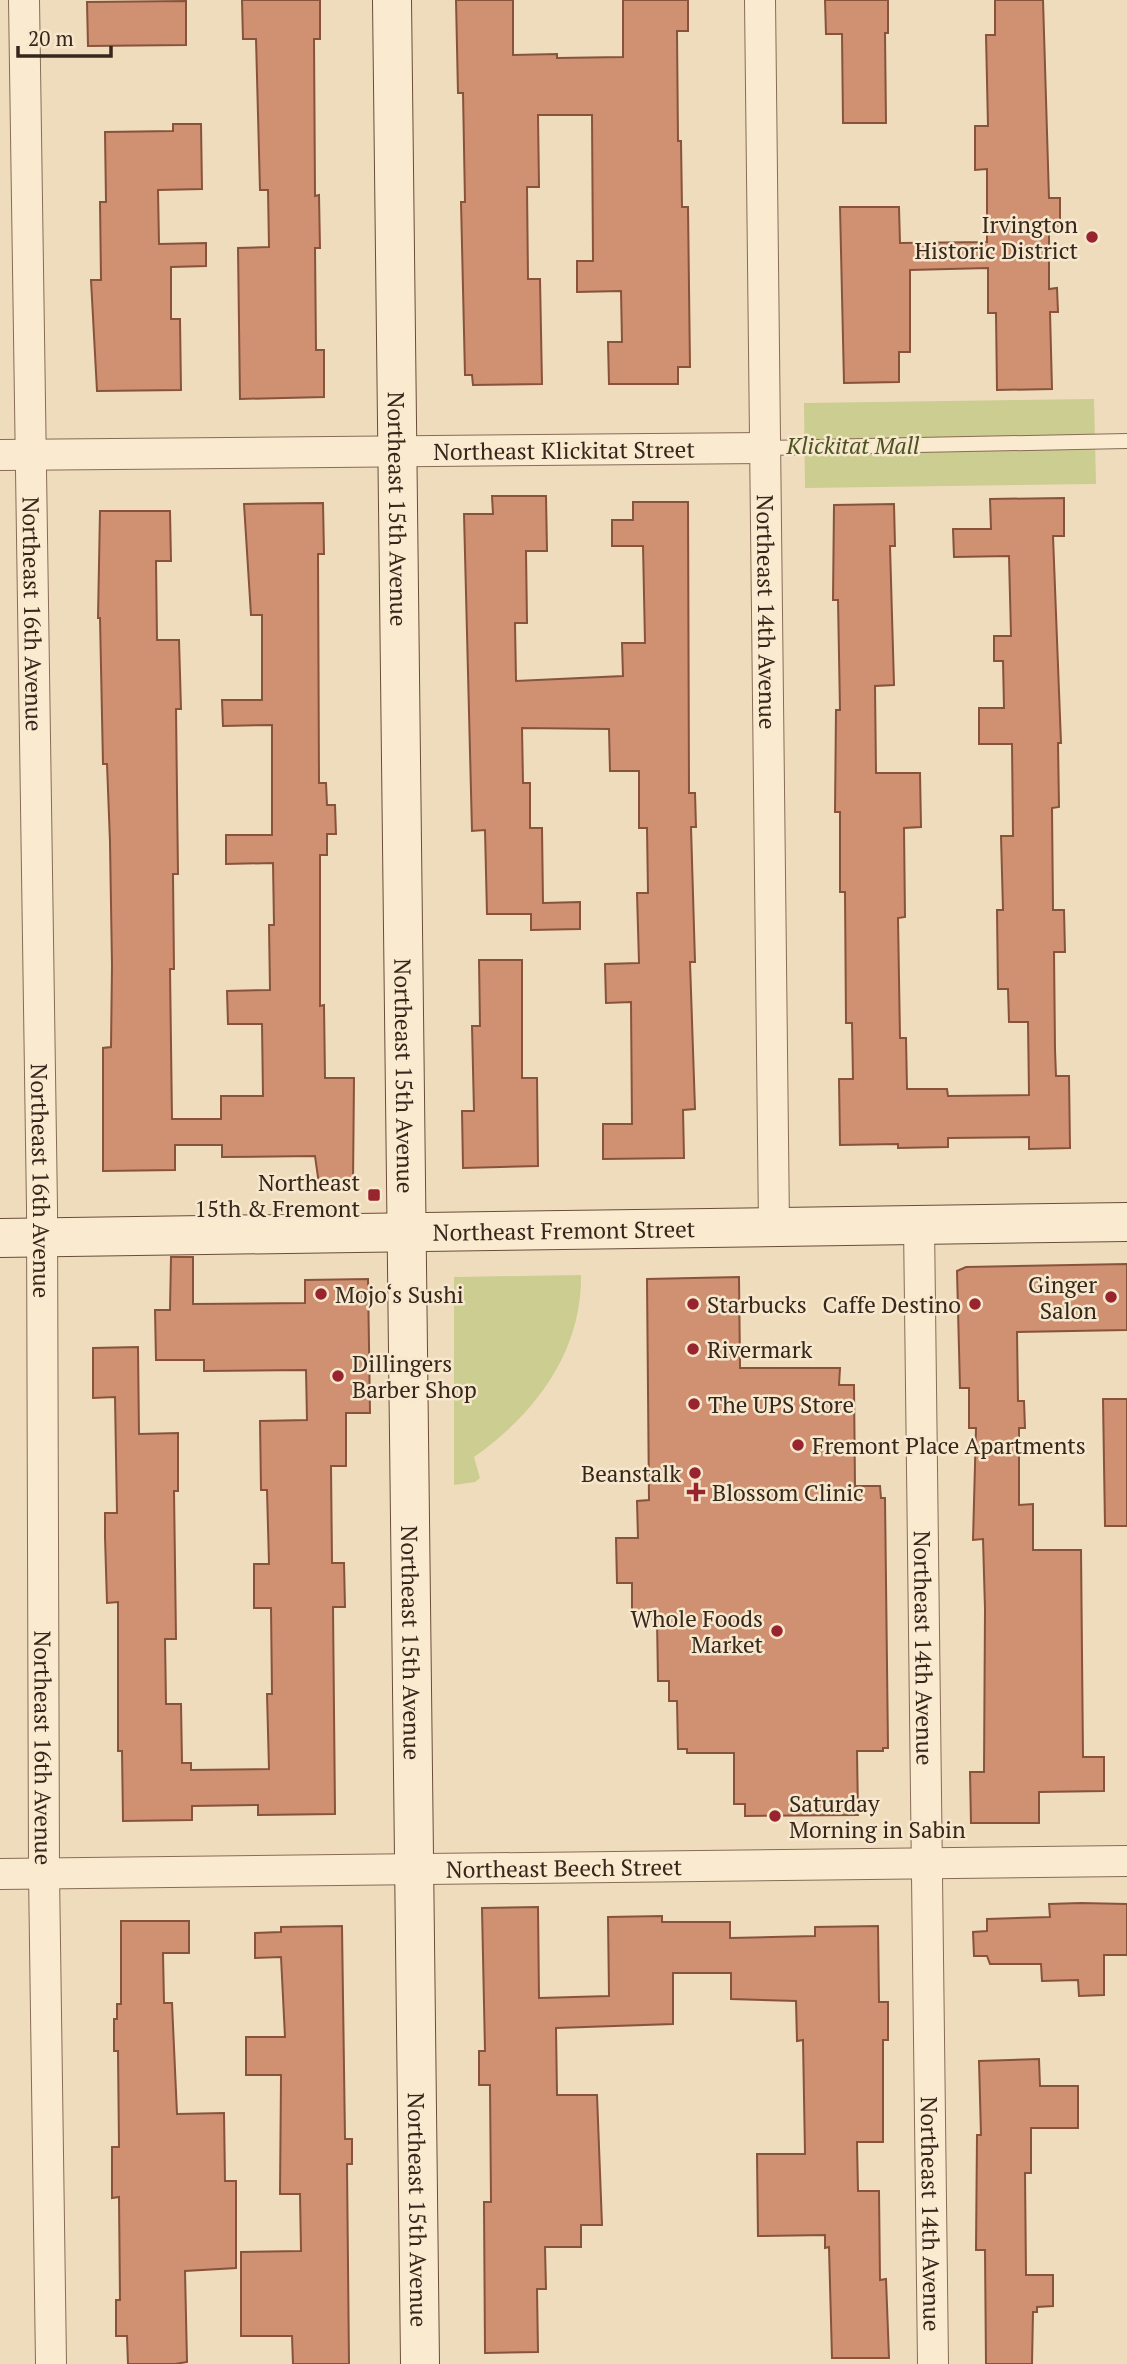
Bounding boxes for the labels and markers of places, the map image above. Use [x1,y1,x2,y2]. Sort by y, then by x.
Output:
place label: Irvington Historic District [914,209,1078,266]
marker: Irvington Historic District [1084,229,1100,245]
place label: Northeast 15th & Fremont [195,1167,360,1224]
marker: Northeast 15th & Fremont [366,1187,382,1203]
place label: Ginger Salon [1028,1269,1097,1326]
place label: Mojo‘s Sushi [335,1279,464,1310]
marker: Mojo‘s Sushi [313,1286,329,1302]
place label: Starbucks [707,1289,807,1320]
place label: Caffe Destino [822,1289,961,1320]
marker: Ginger Salon [1103,1289,1119,1305]
marker: Starbucks [685,1296,701,1312]
marker: Caffe Destino [967,1296,983,1312]
place label: Rivermark [707,1334,813,1365]
marker: Rivermark [685,1341,701,1357]
place label: Dillingers Barber Shop [352,1348,477,1405]
marker: Dillingers Barber Shop [330,1368,346,1384]
place label: The UPS Store [708,1389,854,1420]
marker: The UPS Store [686,1396,702,1412]
place label: Fremont Place Apartments [812,1430,1086,1461]
marker: Fremont Place Apartments [790,1437,806,1453]
place label: Beanstalk [581,1458,681,1489]
marker: Beanstalk [687,1465,703,1481]
place label: Blossom Clinic [712,1477,864,1508]
marker: Blossom Clinic [686,1482,706,1502]
place label: Whole Foods Market [631,1603,763,1660]
marker: Whole Foods Market [769,1623,785,1639]
place label: Saturday Morning in Sabin [789,1788,966,1845]
marker: Saturday Morning in Sabin [767,1808,783,1824]

